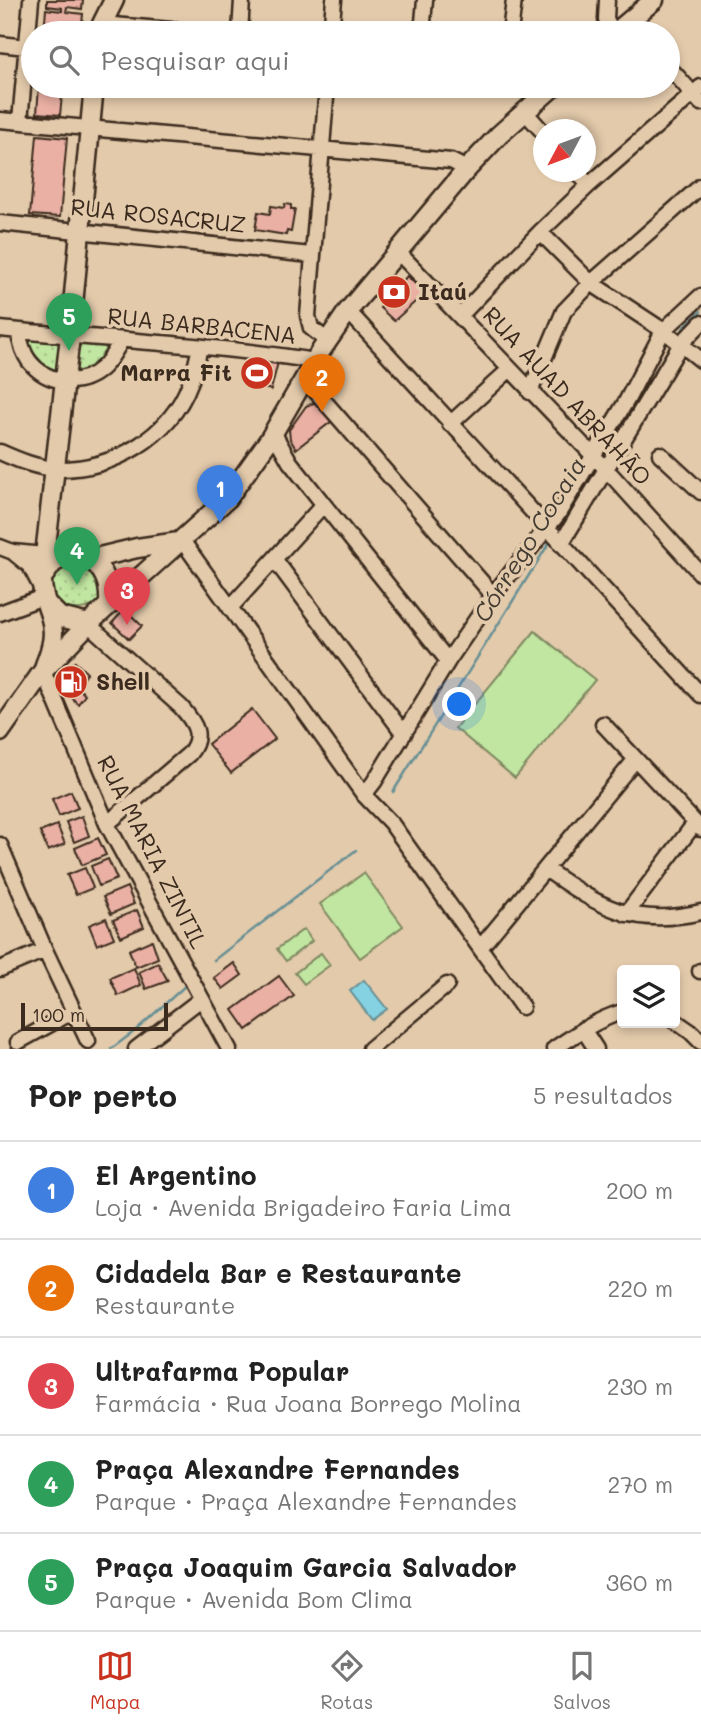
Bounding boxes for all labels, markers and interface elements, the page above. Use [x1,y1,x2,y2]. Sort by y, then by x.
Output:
search box [21,21,680,98]
icon: search [45,41,83,79]
text: Pesquisar aqui [101,43,290,77]
north arrow [533,119,596,182]
street label: RUA ROSACRUZ [69,191,247,239]
bank icon: Itaú [375,273,413,311]
place label: Itaú [418,276,467,306]
pin: 5 [46,293,92,351]
street label: RUA BARBACENA [106,300,298,350]
street label: RUA AUAD ABRAHÃO [477,300,658,491]
sports icon: Marra Fit [238,354,276,392]
pin: 2 [299,354,345,412]
place label: Marra Fit [120,357,232,387]
water label: Córrego Cocaia [466,451,592,628]
pin: 1 [197,465,243,523]
pin: 4 [54,527,100,585]
pin: 3 [104,567,150,625]
fuel station icon: Shell [52,663,90,701]
place label: Shell [96,666,150,696]
your location [442,687,476,721]
street label: RUA MARIA ZINTIL [91,750,215,953]
map controls [617,965,680,1028]
button: layers [617,965,680,1028]
scale bar [21,1000,168,1032]
text: 100 m [32,1002,85,1027]
text: Por perto [28,1075,177,1115]
text: 5 resultados [533,1080,673,1110]
text: El Argentino [95,1158,257,1192]
text: 1 [46,1175,56,1205]
text: 200 m [606,1175,673,1205]
text: Loja · Avenida Brigadeiro Faria Lima [95,1192,512,1222]
text: Cidadela Bar e Restaurante [95,1256,462,1290]
text: 2 [45,1273,57,1303]
text: 220 m [607,1273,673,1303]
text: Restaurante [95,1290,235,1320]
text: Ultrafarma Popular [95,1354,349,1388]
text: 3 [44,1371,58,1401]
text: 230 m [607,1371,673,1401]
text: Farmácia · Rua Joana Borrego Molina [95,1388,522,1418]
text: Praça Alexandre Fernandes [95,1452,460,1486]
text: 4 [44,1469,58,1499]
text: 270 m [608,1469,673,1499]
text: Parque · Praça Alexandre Fernandes [95,1486,517,1516]
text: Praça Joaquim Garcia Salvador [95,1550,517,1584]
text: 5 [44,1567,58,1597]
text: 360 m [606,1567,673,1597]
text: Parque · Avenida Bom Clima [95,1584,413,1614]
tab: Mapa [90,1647,140,1714]
tab: Rotas [320,1647,373,1714]
tab: Salvos [553,1647,611,1714]

